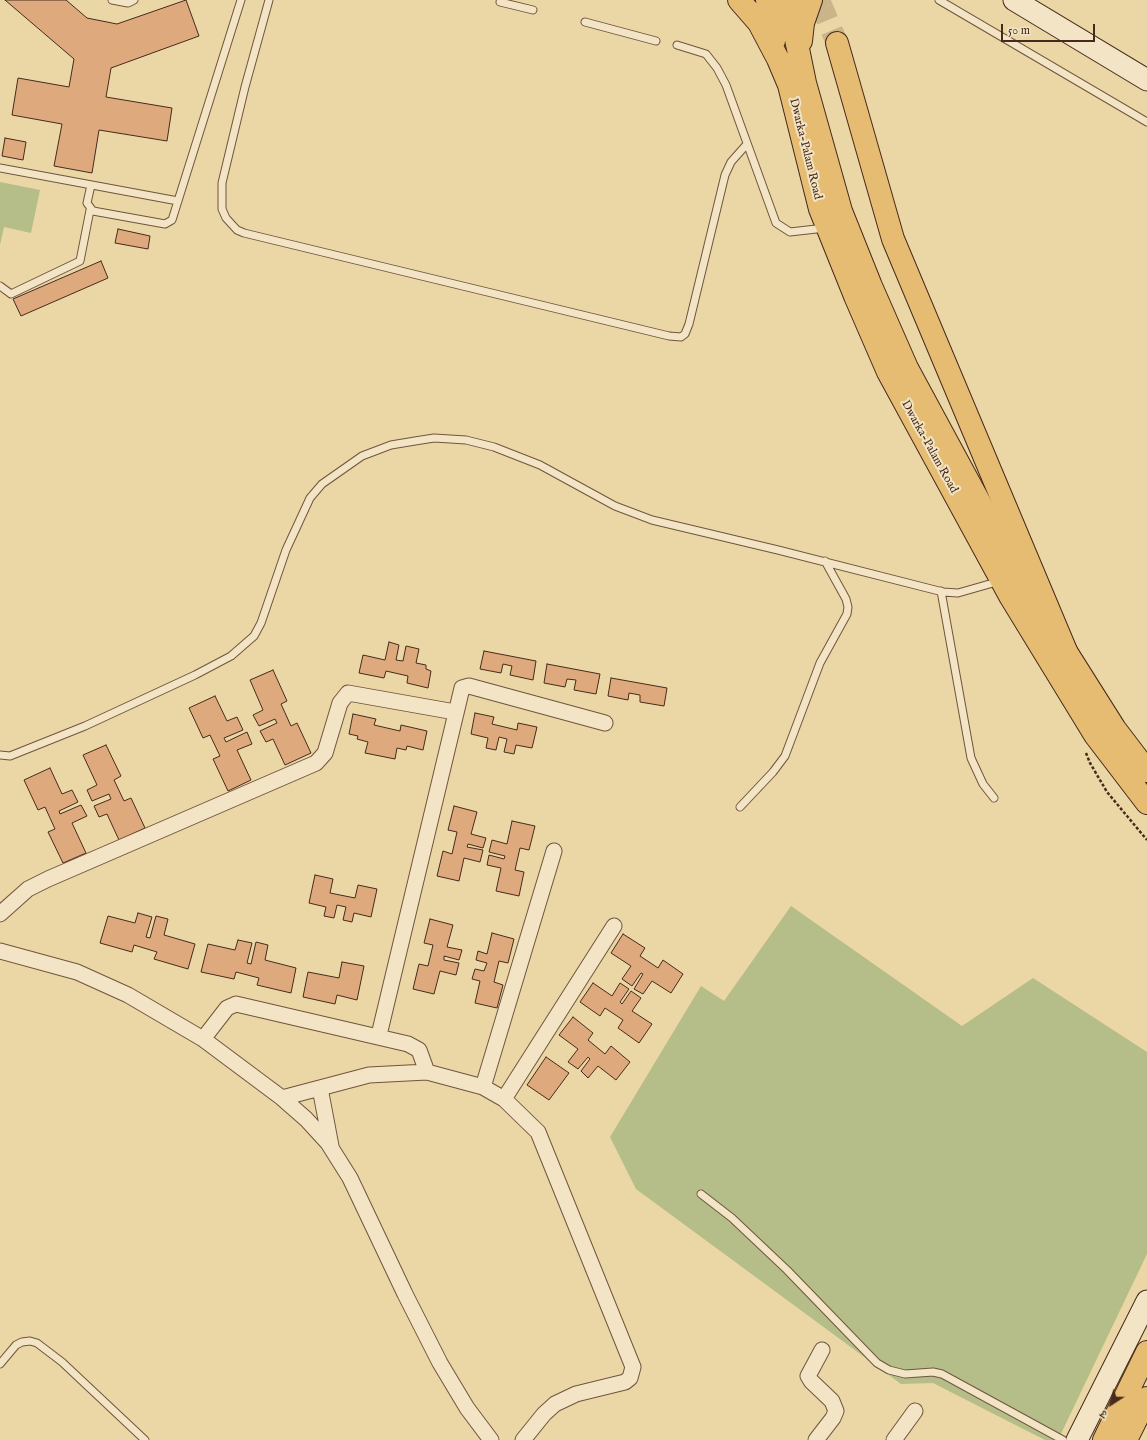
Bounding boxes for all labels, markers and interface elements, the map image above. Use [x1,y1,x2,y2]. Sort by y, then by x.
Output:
scale bar [1003,16,1097,42]
text: 50 m [1008,23,1030,38]
street label: Dwarka-Palam Road [785,97,825,201]
street label: Dwarka-Palam Road [898,398,960,496]
north arrow [1091,1384,1131,1424]
text: उ [1098,1406,1110,1421]

